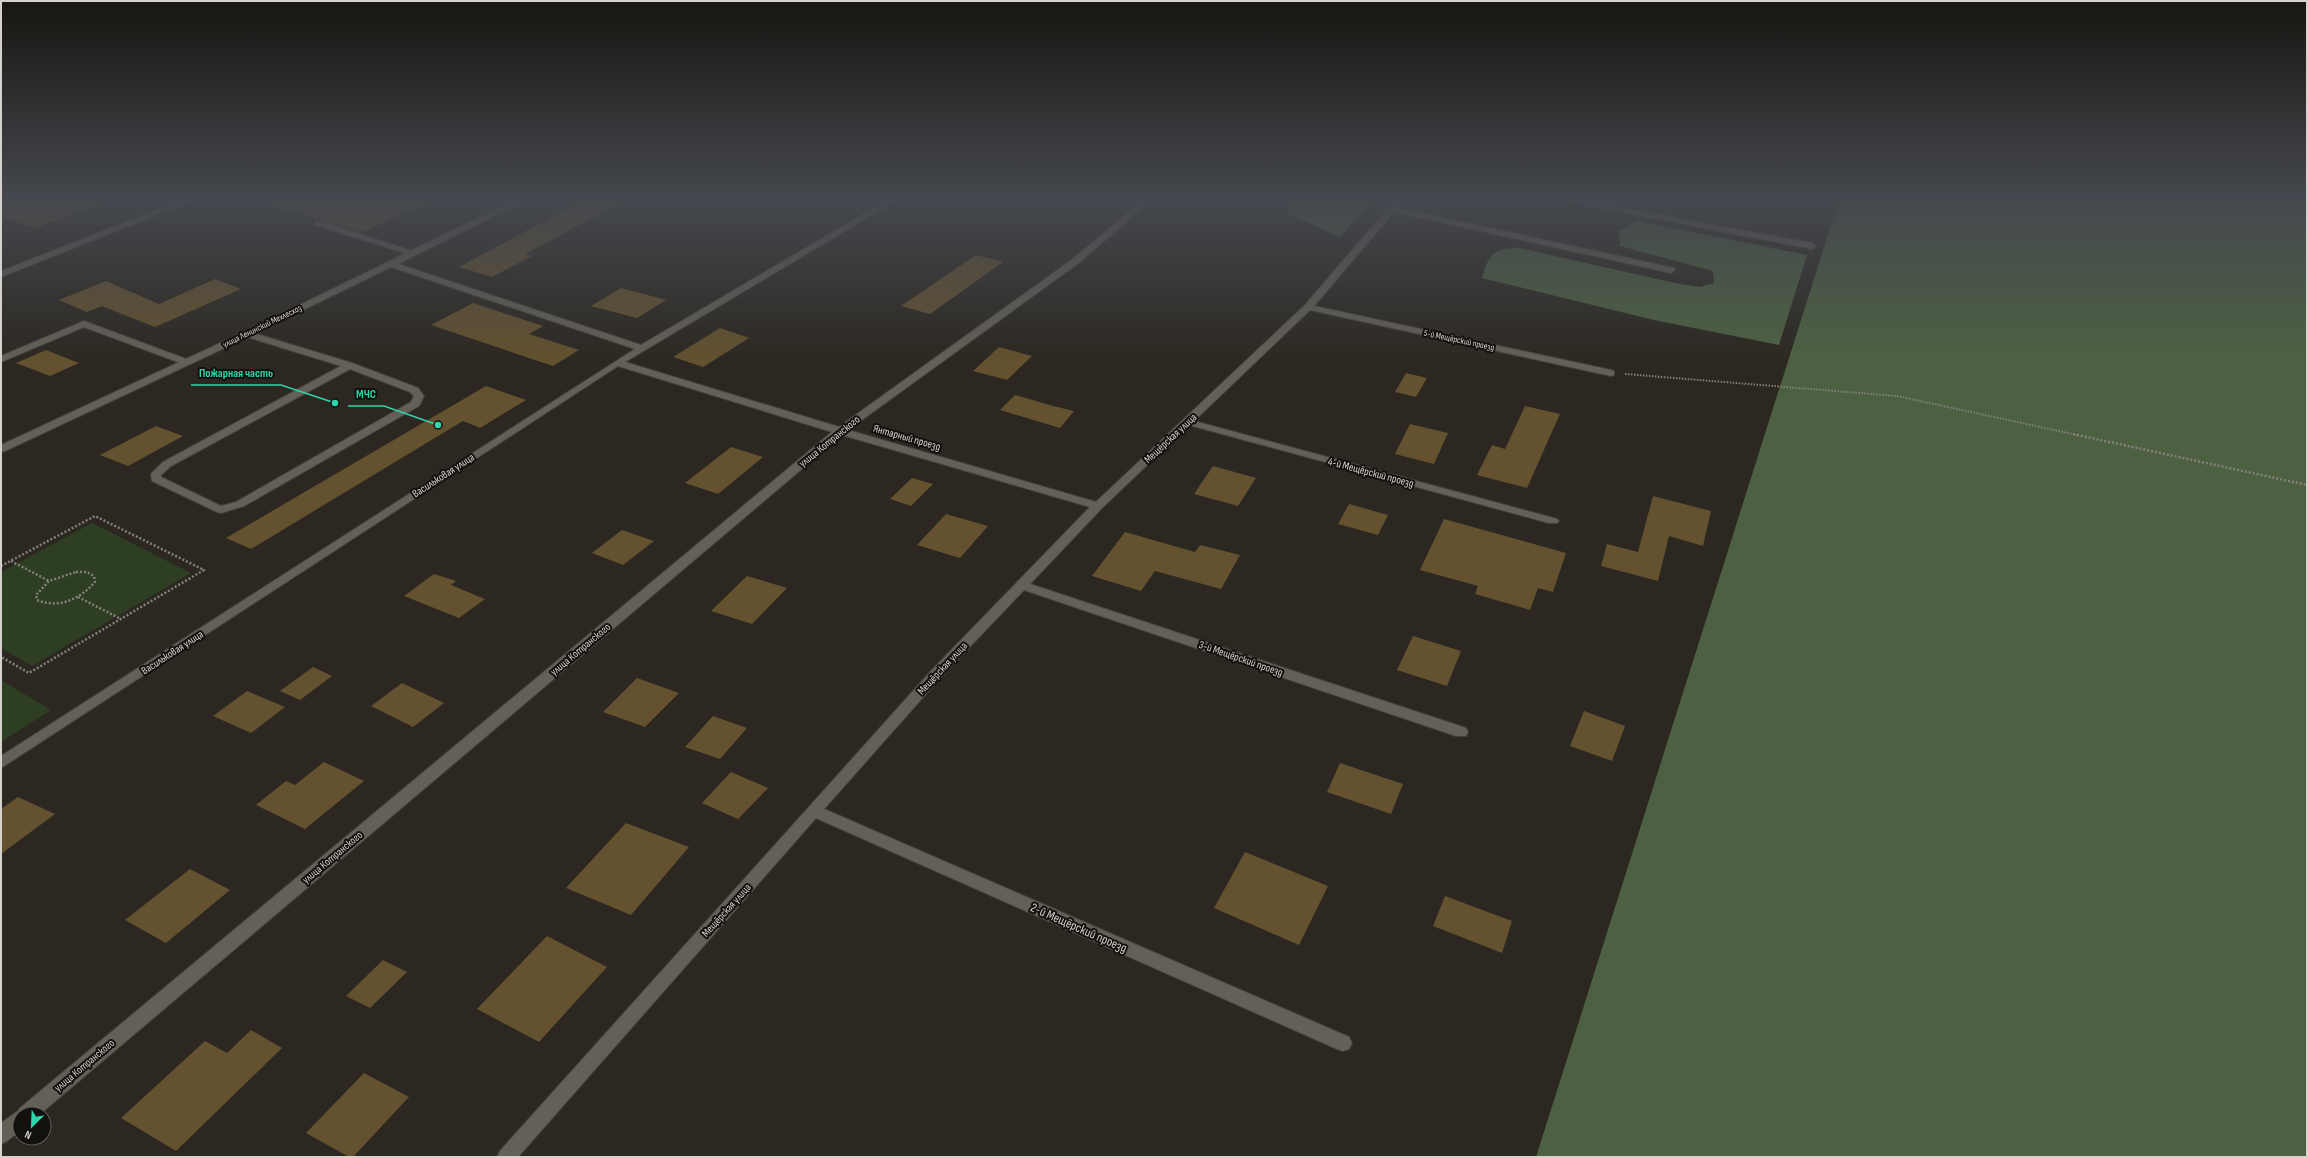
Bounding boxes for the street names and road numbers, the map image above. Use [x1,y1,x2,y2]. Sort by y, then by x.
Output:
street label: улица Ленинский Мехлесхоз [221,303,304,350]
street label: 5-й Мещёрский проезд [1423,328,1496,353]
street label: Мещёрская улица [1141,411,1199,466]
street label: улица Котранского [796,413,863,470]
street label: Янтарный проезд [872,422,942,453]
street label: Васильковая улица [410,451,477,500]
street label: 4-й Мещёрский проезд [1327,455,1415,490]
street label: улица Котранского [548,620,613,678]
street label: Васильковая улица [139,628,206,677]
street label: 3-й Мещёрский проезд [1197,638,1285,679]
street label: Мещёрская улица [915,639,970,697]
street label: улица Котранского [300,828,365,886]
street label: Мещёрская улица [699,881,754,940]
street label: 2-й Мещёрский проезд [1028,899,1129,956]
street label: улица Котранского [52,1036,117,1094]

